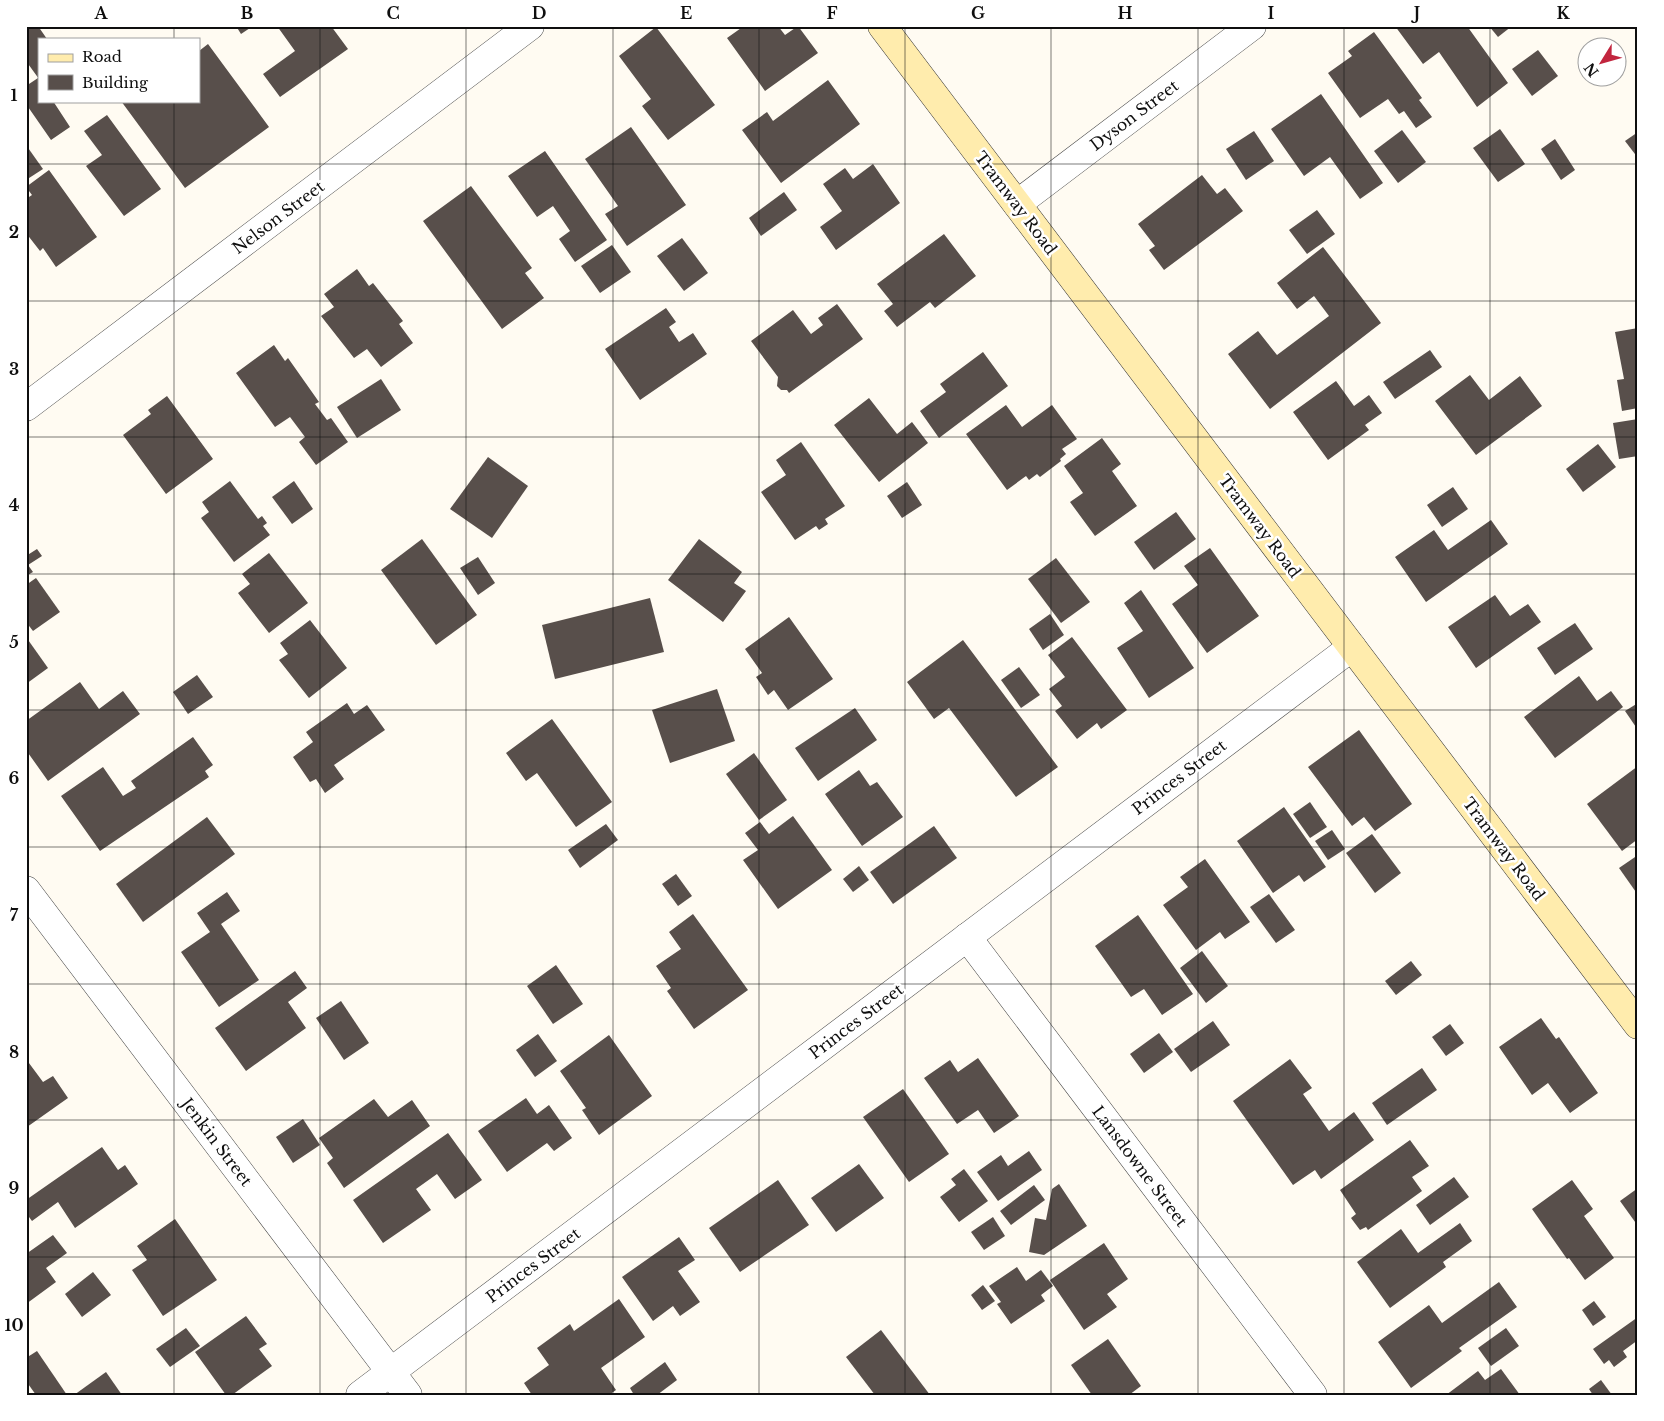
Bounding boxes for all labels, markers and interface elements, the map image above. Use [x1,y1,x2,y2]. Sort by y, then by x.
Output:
text: A [94,3,109,23]
text: B [241,3,254,23]
text: C [386,3,400,23]
text: D [532,3,546,23]
text: E [680,3,692,23]
text: F [826,3,838,23]
text: G [971,3,985,23]
text: H [1117,3,1133,23]
text: I [1268,3,1275,23]
text: J [1411,3,1420,23]
text: K [1556,3,1570,23]
legend [38,38,200,102]
north arrow [1576,38,1626,88]
text: Road [82,47,122,66]
text: N [1580,59,1603,80]
text: Building [82,73,149,92]
street label: Dyson Street [1086,75,1182,155]
text: 1 [11,85,18,105]
street label: Tramway Road [971,147,1061,259]
street label: Nelson Street [228,176,328,258]
text: 2 [9,222,19,242]
text: 3 [9,359,19,379]
street label: Tramway Road [1215,470,1305,582]
text: 4 [9,495,19,515]
text: 5 [9,632,19,652]
street label: Princes Street [1128,735,1230,819]
text: 6 [9,768,20,788]
street label: Tramway Road [1459,793,1549,905]
text: 7 [10,905,19,925]
street label: Princes Street [805,979,907,1063]
text: 8 [9,1042,19,1062]
street label: Jenkin Street [176,1092,257,1190]
street label: Lansdowne Street [1088,1102,1192,1230]
text: 9 [9,1178,20,1198]
street label: Princes Street [482,1223,584,1307]
text: 10 [4,1315,24,1335]

